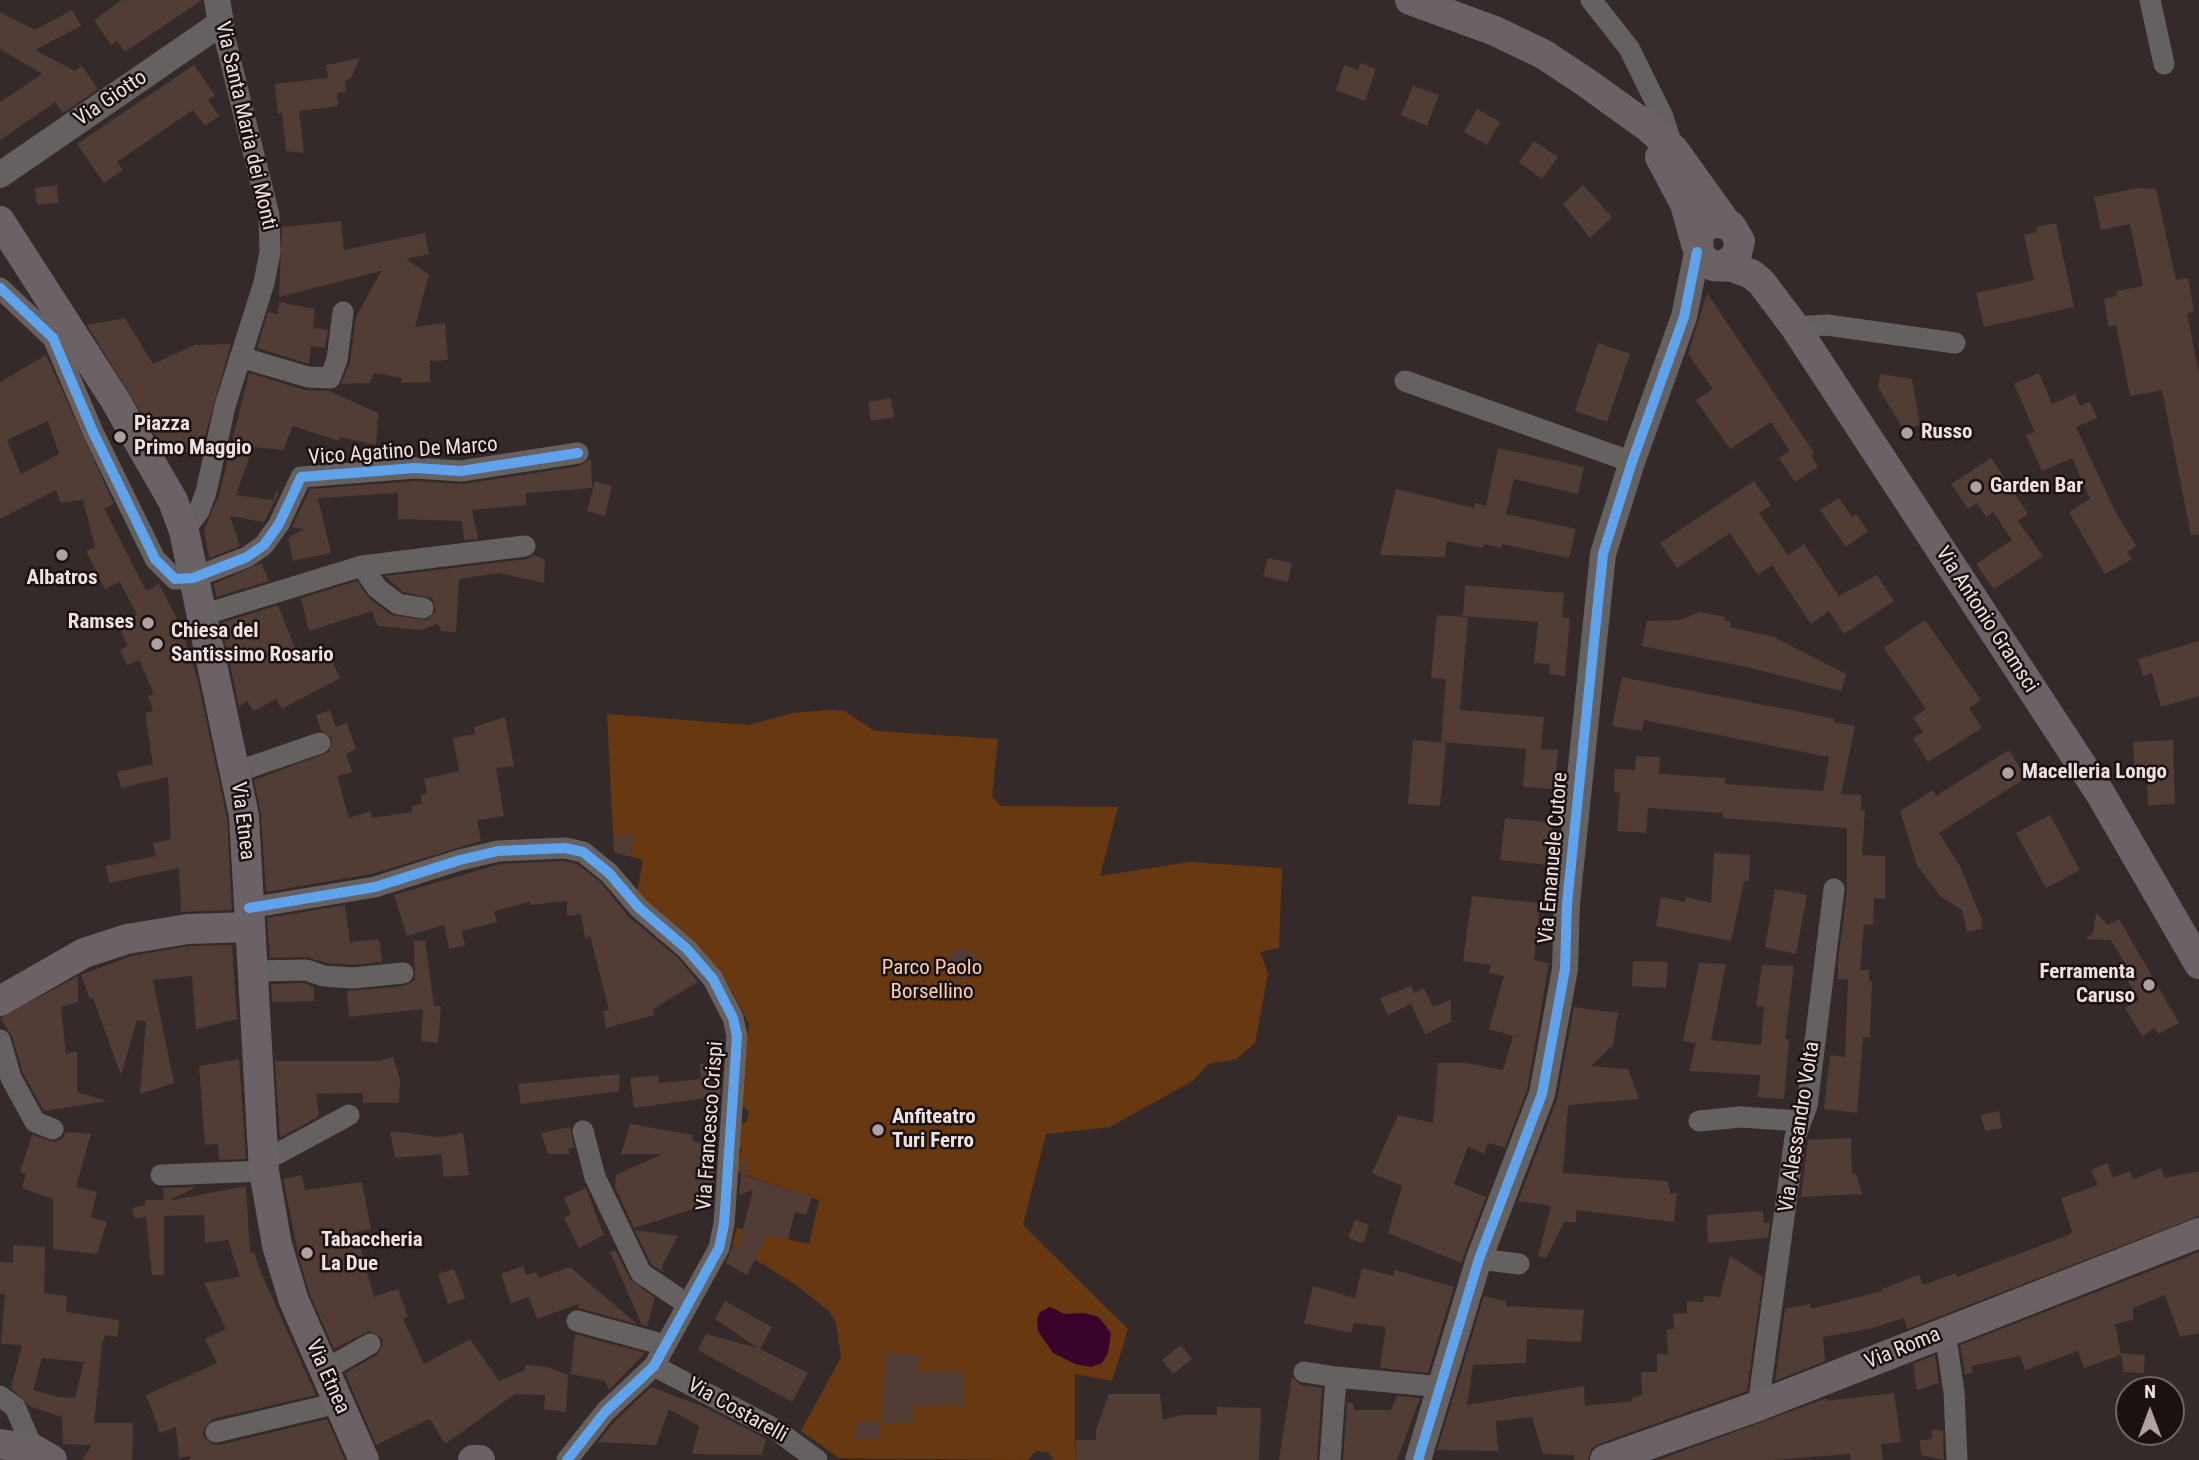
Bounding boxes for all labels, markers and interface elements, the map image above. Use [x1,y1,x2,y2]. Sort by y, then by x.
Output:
street label: Via Santa Maria dei Monti [209,19,281,233]
street label: Via Giotto [70,66,152,132]
place label: Piazza Primo Maggio [134,412,252,462]
place label: Russo [1921,420,1972,446]
marker: Russo [1899,425,1915,441]
marker: Piazza Primo Maggio [112,429,128,445]
street label: Vico Agatino De Marco [307,433,499,471]
place label: Garden Bar [1990,474,2083,500]
marker: Garden Bar [1968,479,1984,495]
street label: Via Antonio Gramsci [1929,542,2043,698]
marker: Albatros [54,547,70,563]
place label: Albatros [26,566,98,592]
place label: Ramses [68,610,134,636]
marker: Ramses [140,615,156,631]
place label: Chiesa del Santissimo Rosario [171,619,334,669]
marker: Chiesa del Santissimo Rosario [149,636,165,652]
place label: Macelleria Longo [2022,760,2167,786]
marker: Macelleria Longo [2000,765,2016,781]
street label: Via Emanuele Cutore [1534,771,1574,945]
street label: Via Etnea [225,781,259,861]
park label: Parco Paolo Borsellino [882,956,982,1006]
place label: Ferramenta Caruso [2039,960,2135,1010]
marker: Ferramenta Caruso [2141,977,2157,993]
street label: Via Alessandro Volta [1774,1040,1826,1214]
street label: Via Francesco Crispi [693,1041,729,1211]
place label: Anfiteatro Turi Ferro [892,1105,976,1155]
marker: Anfiteatro Turi Ferro [870,1122,886,1138]
place label: Tabaccheria La Due [321,1228,423,1278]
marker: Tabaccheria La Due [299,1245,315,1261]
street label: Via Roma [1862,1323,1944,1375]
street label: Via Etnea [300,1336,354,1418]
street label: Via Costarelli [683,1373,791,1449]
north arrow [2115,1376,2185,1446]
text: N [2144,1380,2156,1403]

